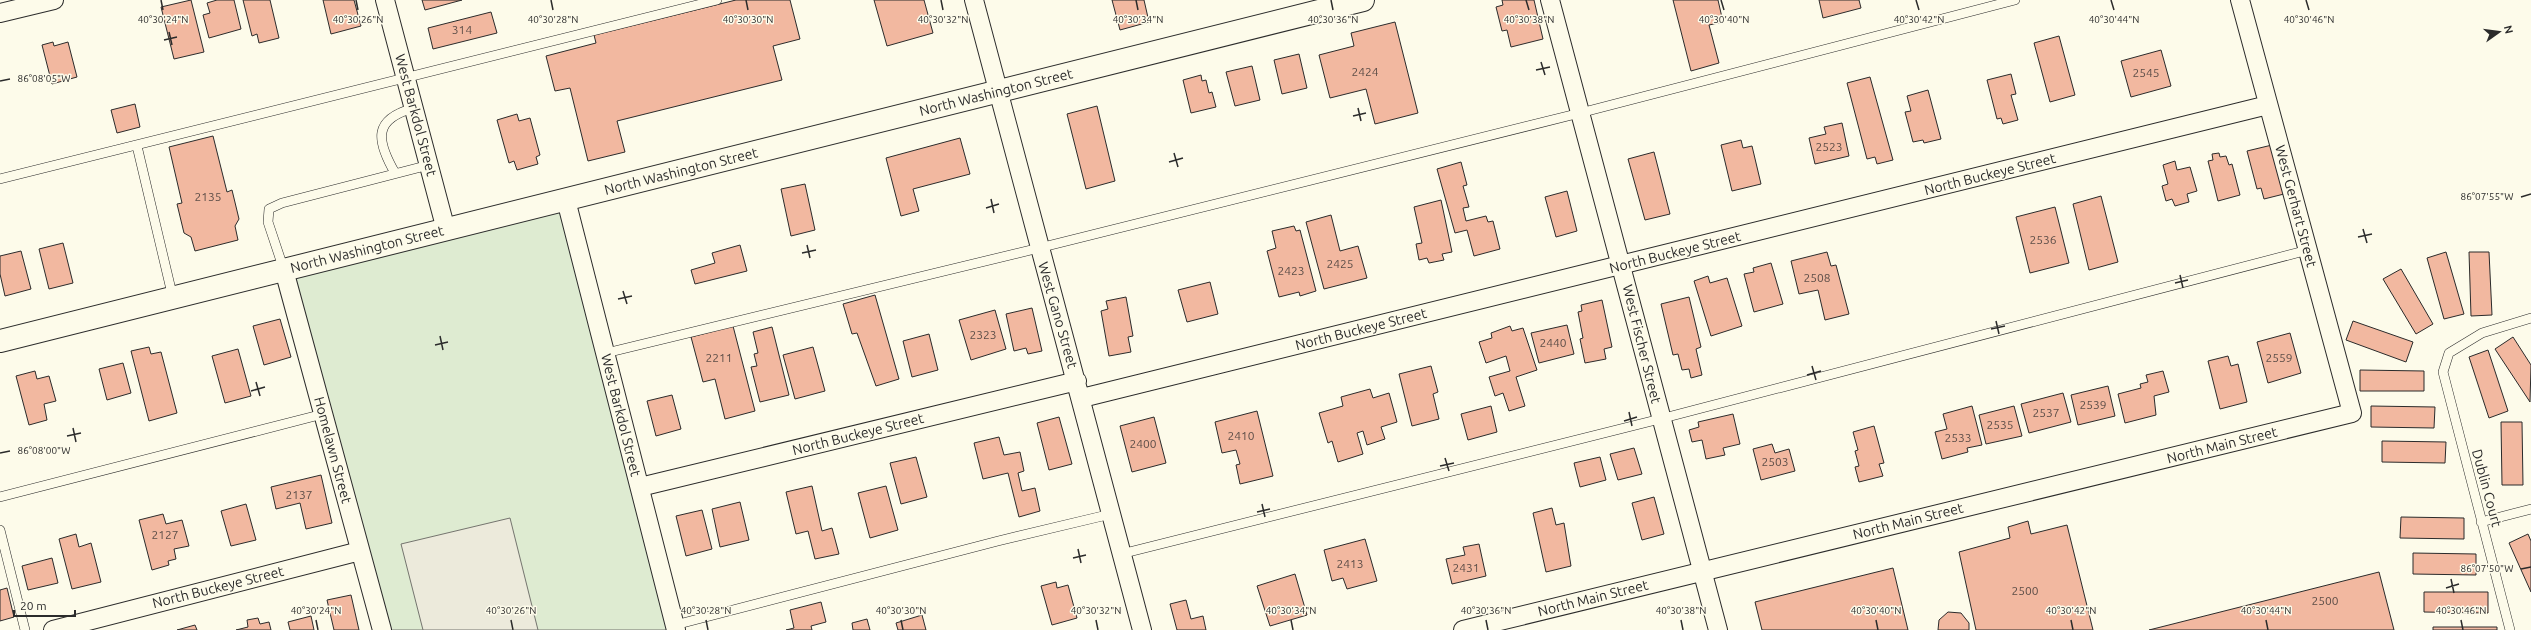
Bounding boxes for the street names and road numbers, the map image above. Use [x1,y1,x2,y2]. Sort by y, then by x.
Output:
street label: West Barkdol Street [392,52,440,178]
street label: North Washington Street [918,65,1075,119]
street label: West Gerhart Street [2272,143,2320,269]
street label: North Washington Street [603,144,760,198]
street label: North Buckeye Street [1923,150,2058,198]
street label: North Washington Street [289,222,446,276]
street label: North Buckeye Street [1608,228,1743,276]
street label: West Gano Street [1035,260,1081,371]
street label: West Fischer Street [1619,283,1665,406]
street label: North Buckeye Street [1294,305,1429,353]
street label: West Barkdol Street [598,352,644,478]
street label: Homelawn Street [311,395,355,506]
street label: North Buckeye Street [791,410,926,458]
street label: North Main Street [2165,423,2279,466]
street label: Dublin Court [2469,447,2505,529]
street label: North Main Street [1851,499,1965,542]
street label: North Buckeye Street [151,563,286,611]
street label: North Main Street [1536,576,1650,619]

